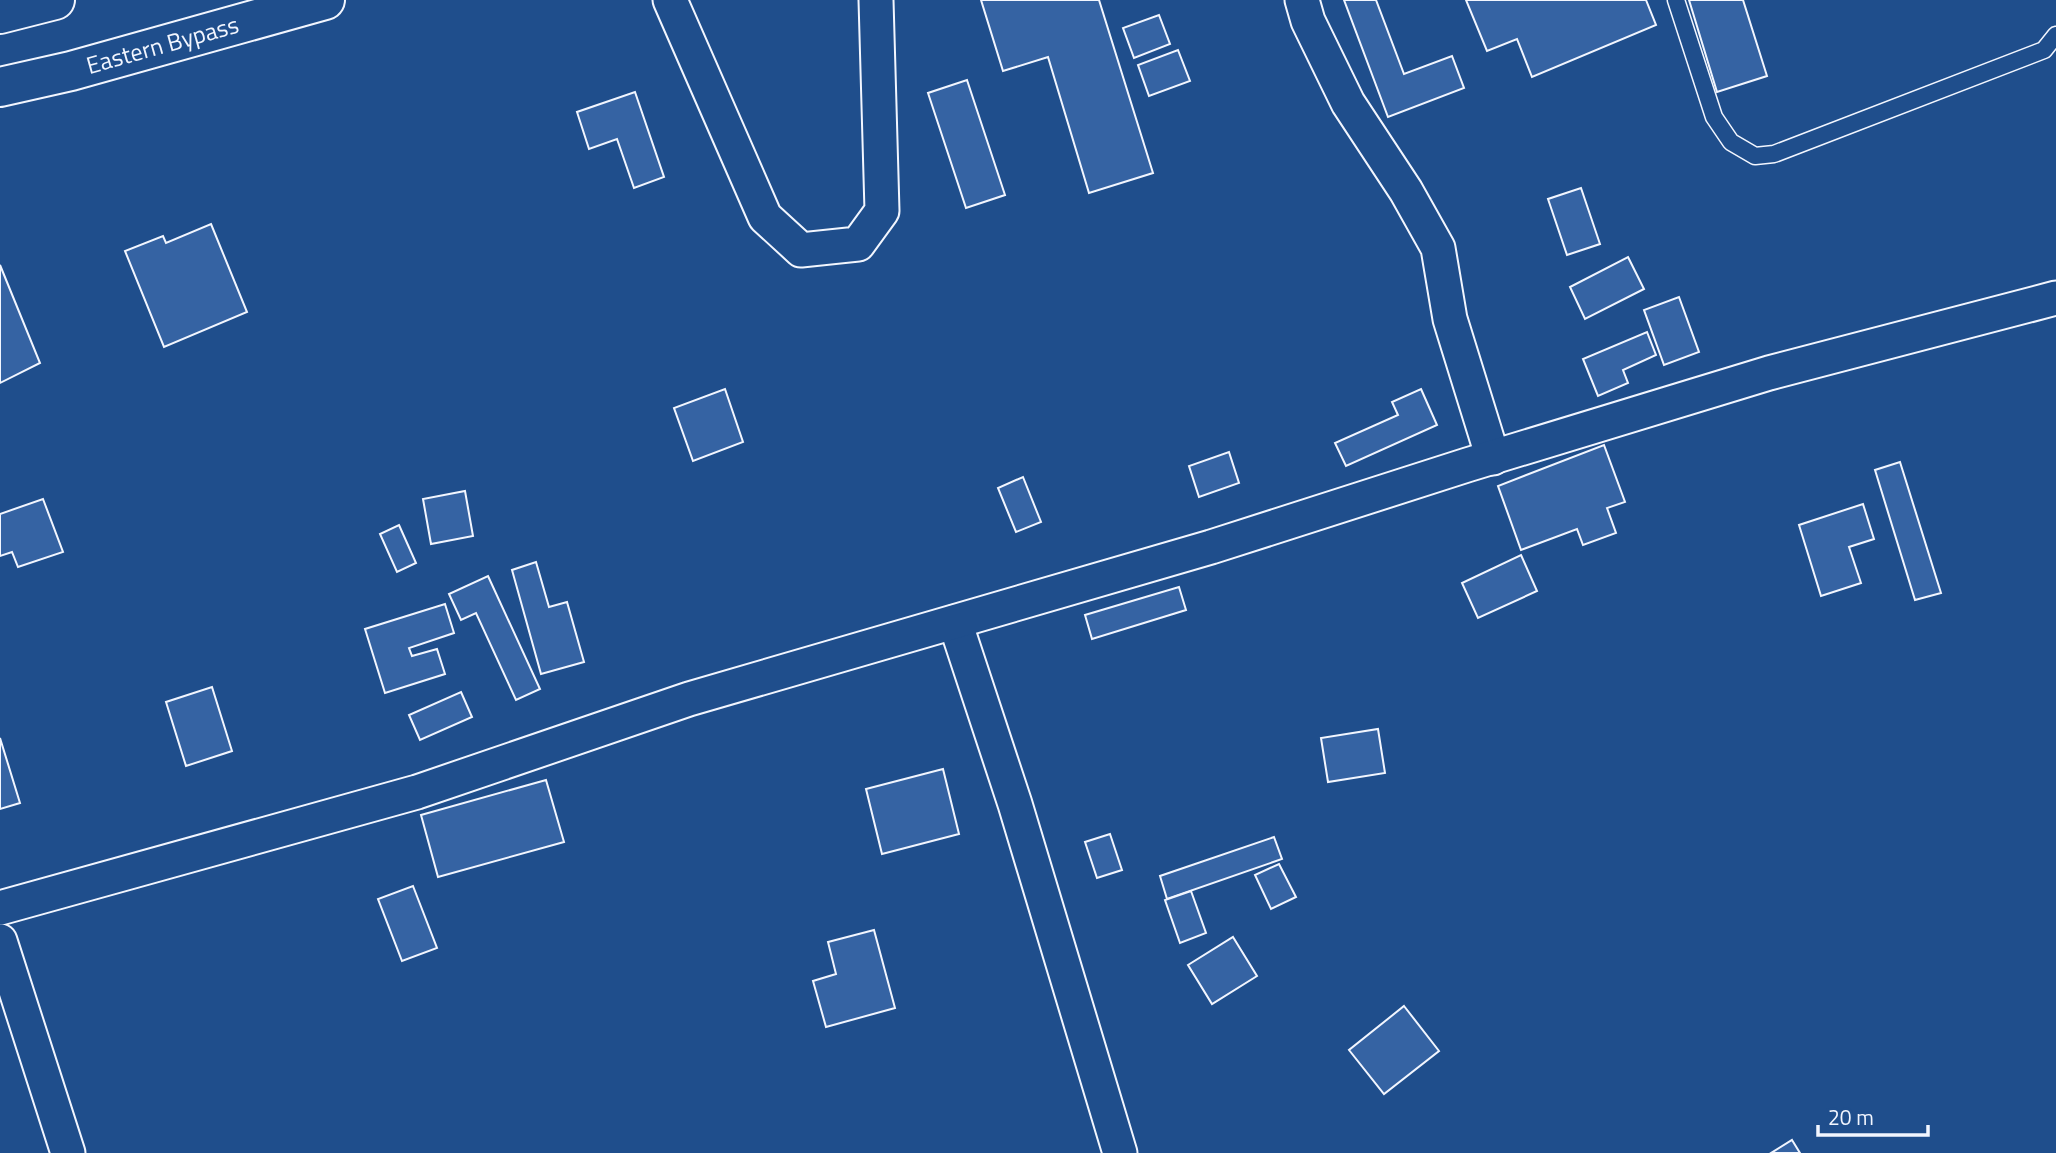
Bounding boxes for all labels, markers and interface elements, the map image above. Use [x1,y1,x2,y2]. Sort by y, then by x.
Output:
street label: Eastern Bypass [82,6,243,83]
scale bar [1818,1094,1928,1138]
text: 20 m [1828,1101,1874,1133]

